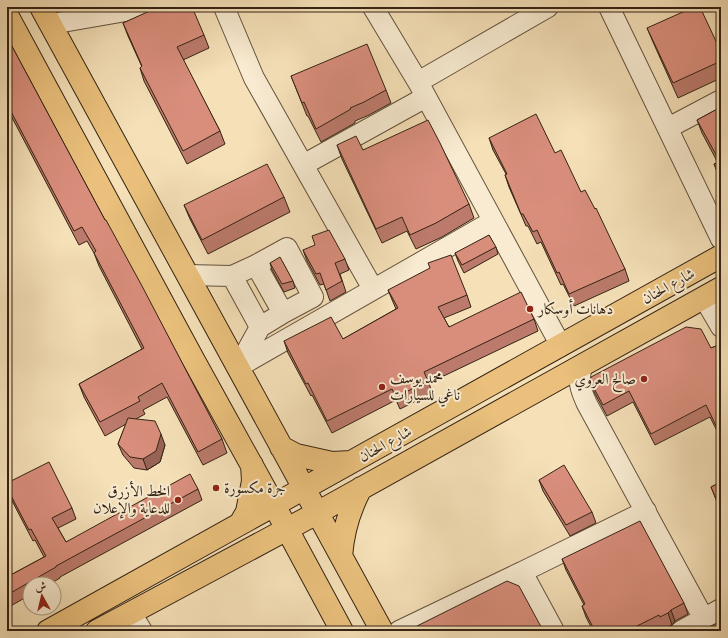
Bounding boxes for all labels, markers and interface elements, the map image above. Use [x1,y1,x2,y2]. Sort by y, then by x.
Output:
street label: شارع الحنان [638,264,700,311]
place label: دهانات أوسكار [536,298,613,318]
marker: دهانات أوسكار [525,304,535,314]
place label: محمد يوسف ناغي للسيارات [390,369,460,407]
place label: صالح العروي [574,370,636,393]
marker: صالح العروي [639,374,649,384]
marker: محمد يوسف ناغي للسيارات [377,382,387,392]
street label: شارع الحنان [355,422,417,469]
place label: جرة مكسورة [224,479,286,497]
place label: الخط الأزرق للدعاية والإعلان [93,480,170,519]
marker: جرة مكسورة [211,483,221,493]
marker: الخط الأزرق للدعاية والإعلان [173,495,183,505]
north arrow [22,576,62,616]
text: ش [34,579,47,594]

